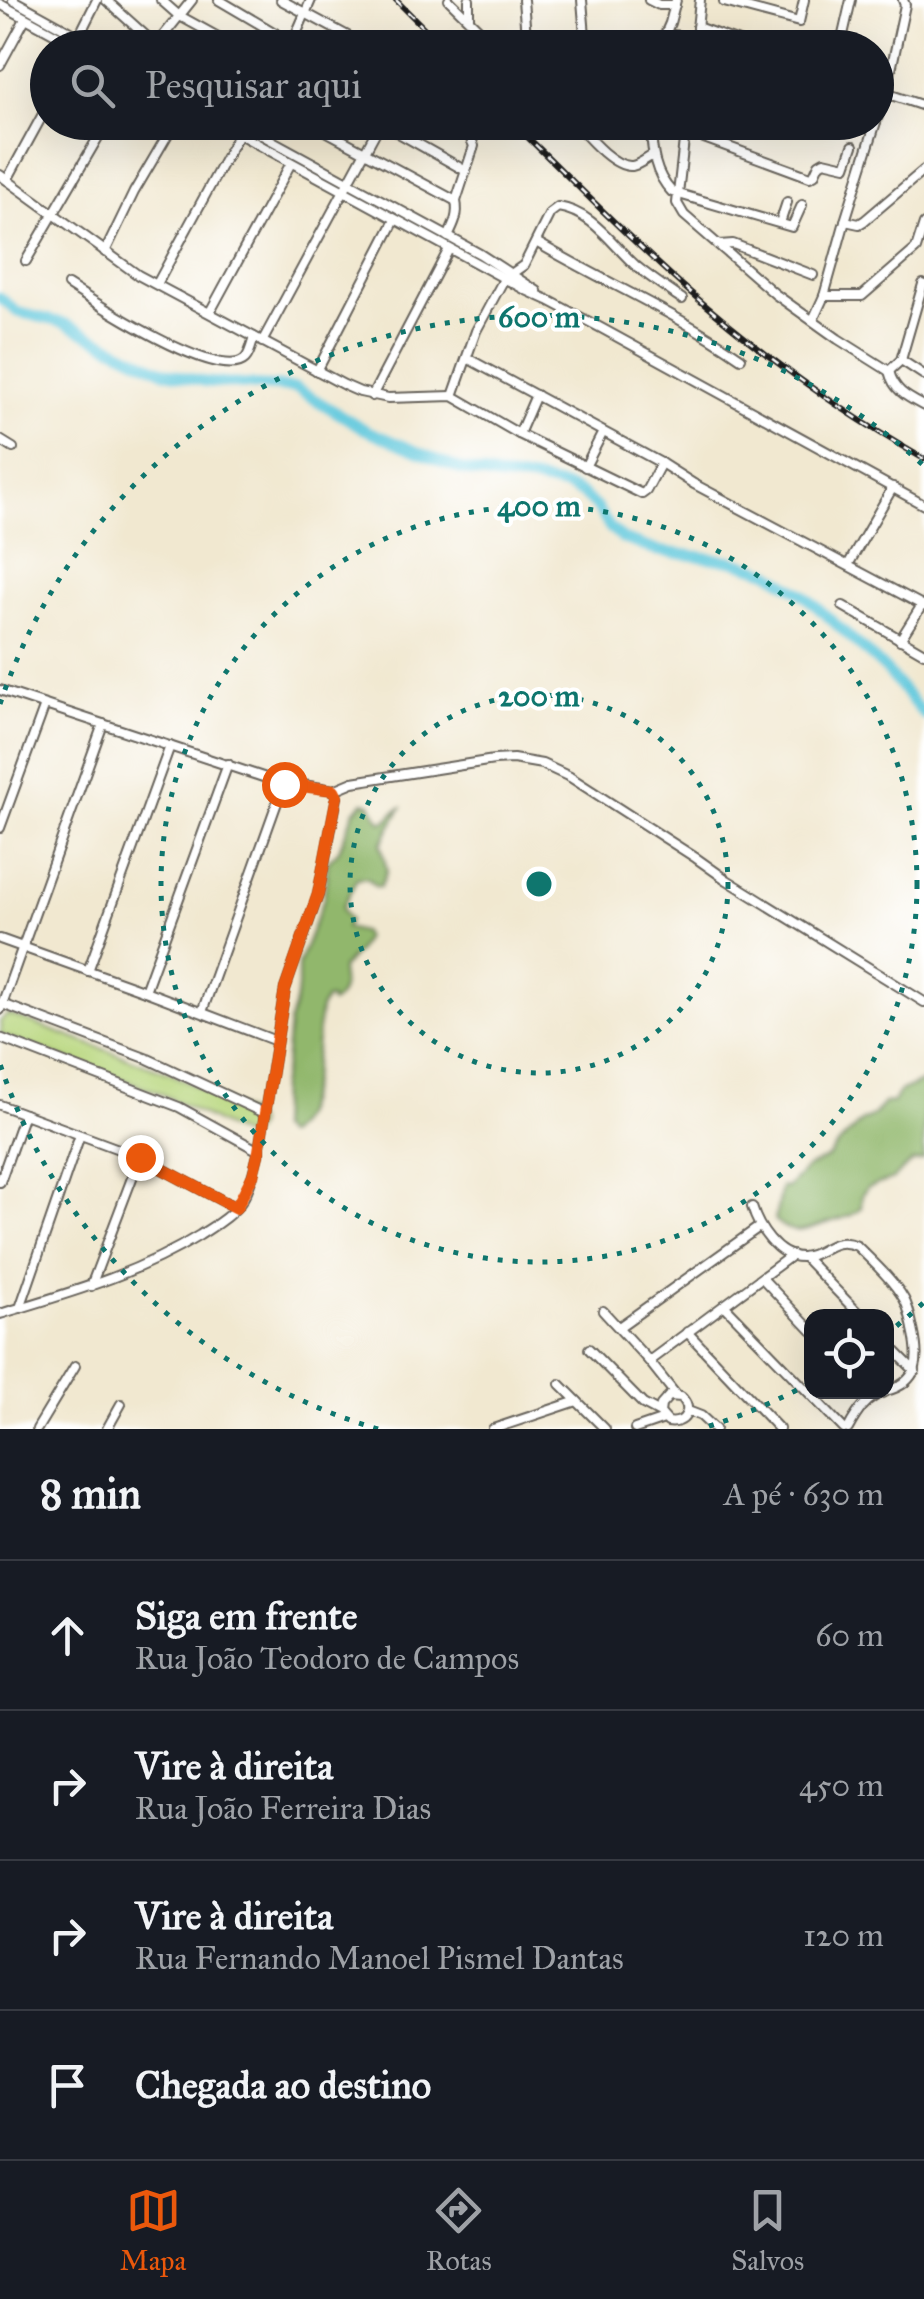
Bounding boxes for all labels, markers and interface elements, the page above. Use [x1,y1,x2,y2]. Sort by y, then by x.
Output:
search box [30,30,894,140]
icon: search [65,58,120,113]
text: Pesquisar aqui [145,62,362,108]
text: 600 m [498,299,581,335]
text: 400 m [497,488,581,524]
text: 200 m [498,678,580,714]
route start [262,762,308,808]
centre of rings [521,866,557,902]
route end [118,1135,164,1181]
map controls [804,1309,894,1399]
button: locate [804,1309,894,1399]
text: 8 min [40,1468,141,1520]
text: A pé · 630 m [724,1475,884,1514]
text: Siga em frente [135,1593,358,1639]
icon: ahead [40,1608,95,1663]
text: 60 m [815,1616,884,1655]
text: Rua João Teodoro de Campos [135,1639,519,1678]
text: Vire à direita [135,1743,333,1789]
icon: right [40,1758,95,1813]
text: 450 m [799,1766,884,1805]
text: Rua João Ferreira Dias [135,1789,431,1828]
text: Vire à direita [135,1893,333,1939]
icon: right [40,1908,95,1963]
text: 120 m [803,1916,884,1955]
text: Rua Fernando Manoel Pismel Dantas [135,1939,624,1978]
icon: arrive [40,2058,95,2113]
text: Chegada ao destino [135,2062,431,2108]
tab: Mapa [120,2183,186,2278]
tab: Rotas [426,2183,492,2278]
tab: Salvos [731,2183,804,2278]

